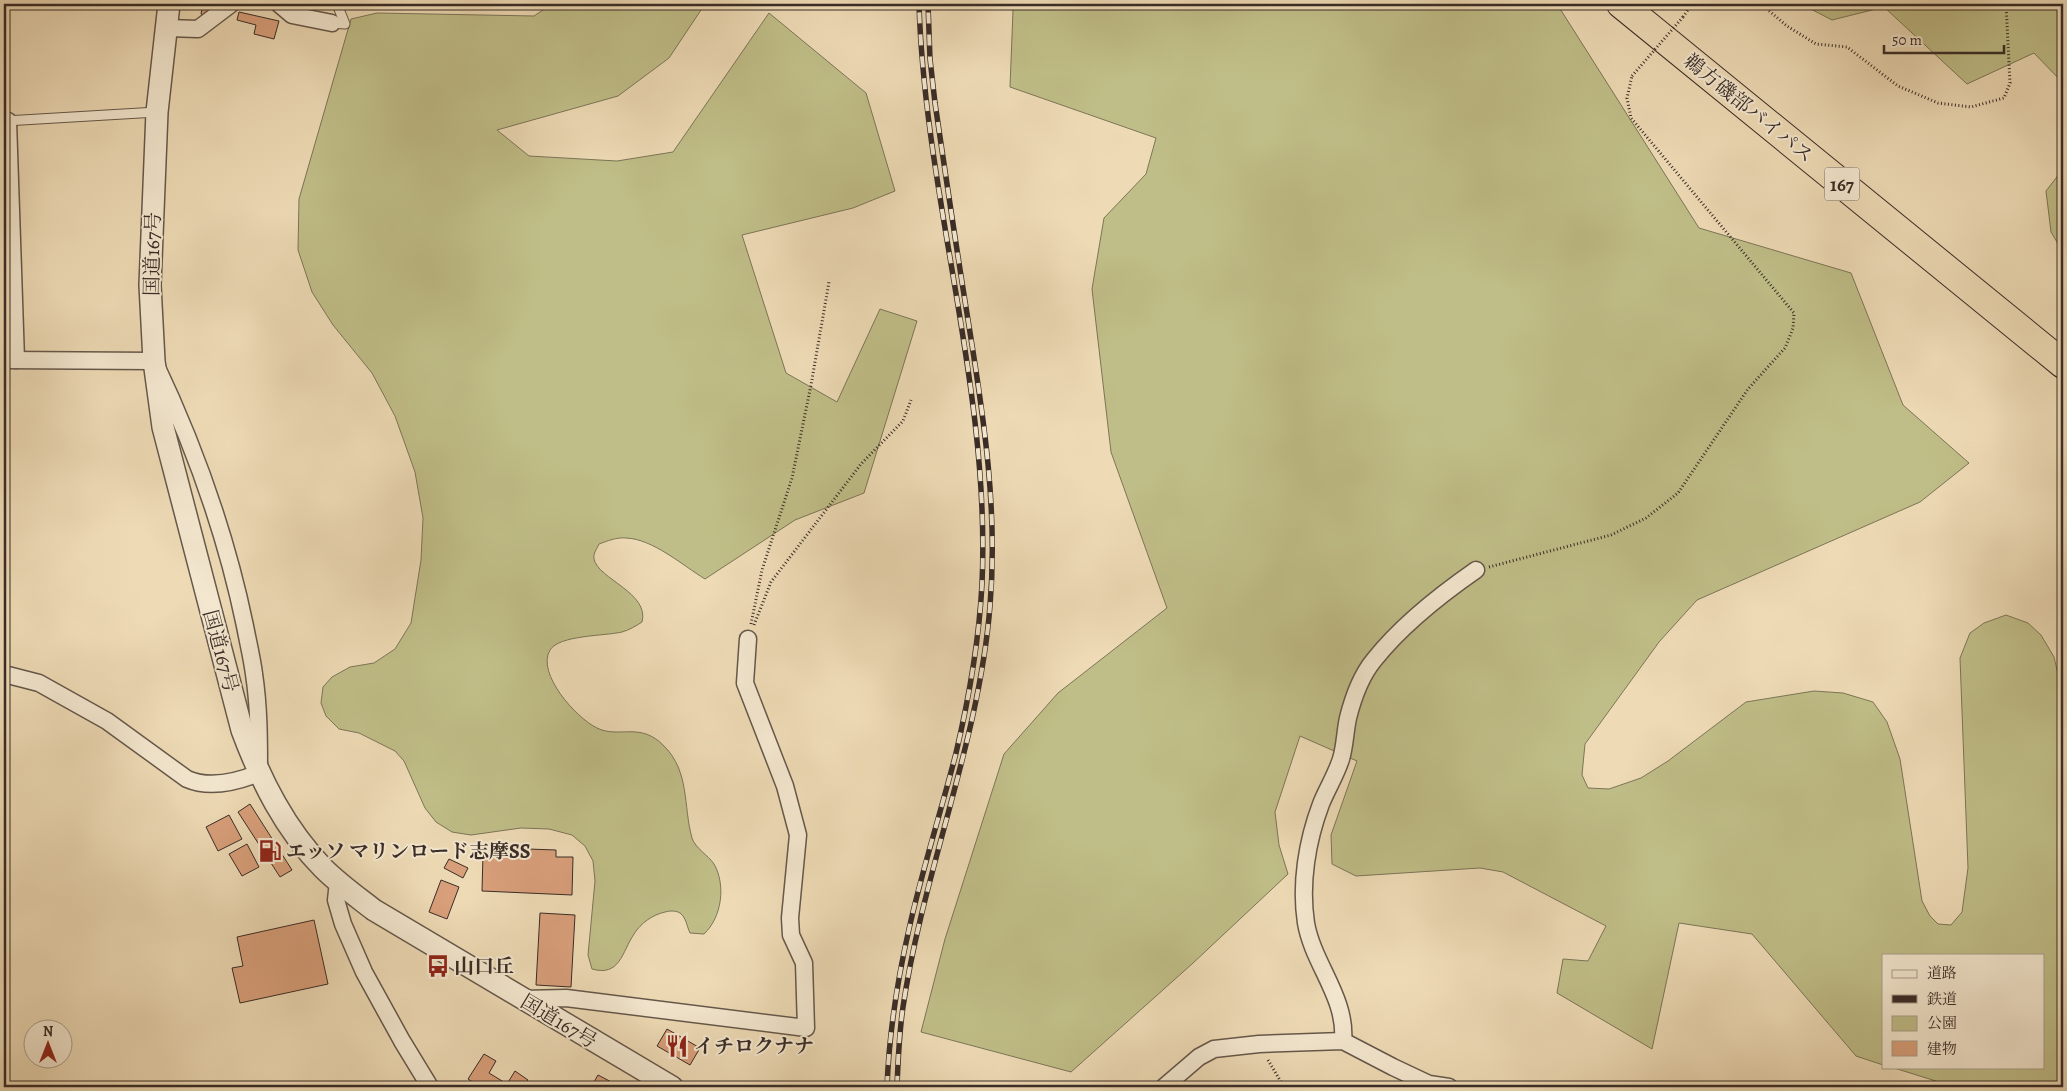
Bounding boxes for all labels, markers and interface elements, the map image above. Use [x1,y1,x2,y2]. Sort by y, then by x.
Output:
scale bar [1884,22,2004,54]
text: 50 m [1892,30,1922,50]
street label: 鵜方磯部バイパス [1678,48,1819,169]
road number: 167 [1824,168,1860,200]
street label: 国道167号 [138,212,167,296]
street label: 国道167号 [197,607,244,695]
fuel station icon: エッソ マリンロード志摩SS [257,838,283,864]
place label: エッソ マリンロード志摩SS [286,838,531,865]
bus stop icon: 山口丘 [425,953,451,979]
place label: 山口丘 [454,953,514,980]
legend [1882,954,2044,1068]
text: 道路 [1927,963,1957,983]
street label: 国道167号 [516,988,602,1055]
text: 鉄道 [1927,989,1957,1009]
text: 公園 [1927,1013,1957,1033]
north arrow [22,1018,72,1068]
text: N [43,1022,53,1041]
restaurant icon: イチロクナナ [664,1033,690,1059]
place label: イチロクナナ [694,1033,814,1060]
text: 建物 [1927,1039,1957,1059]

